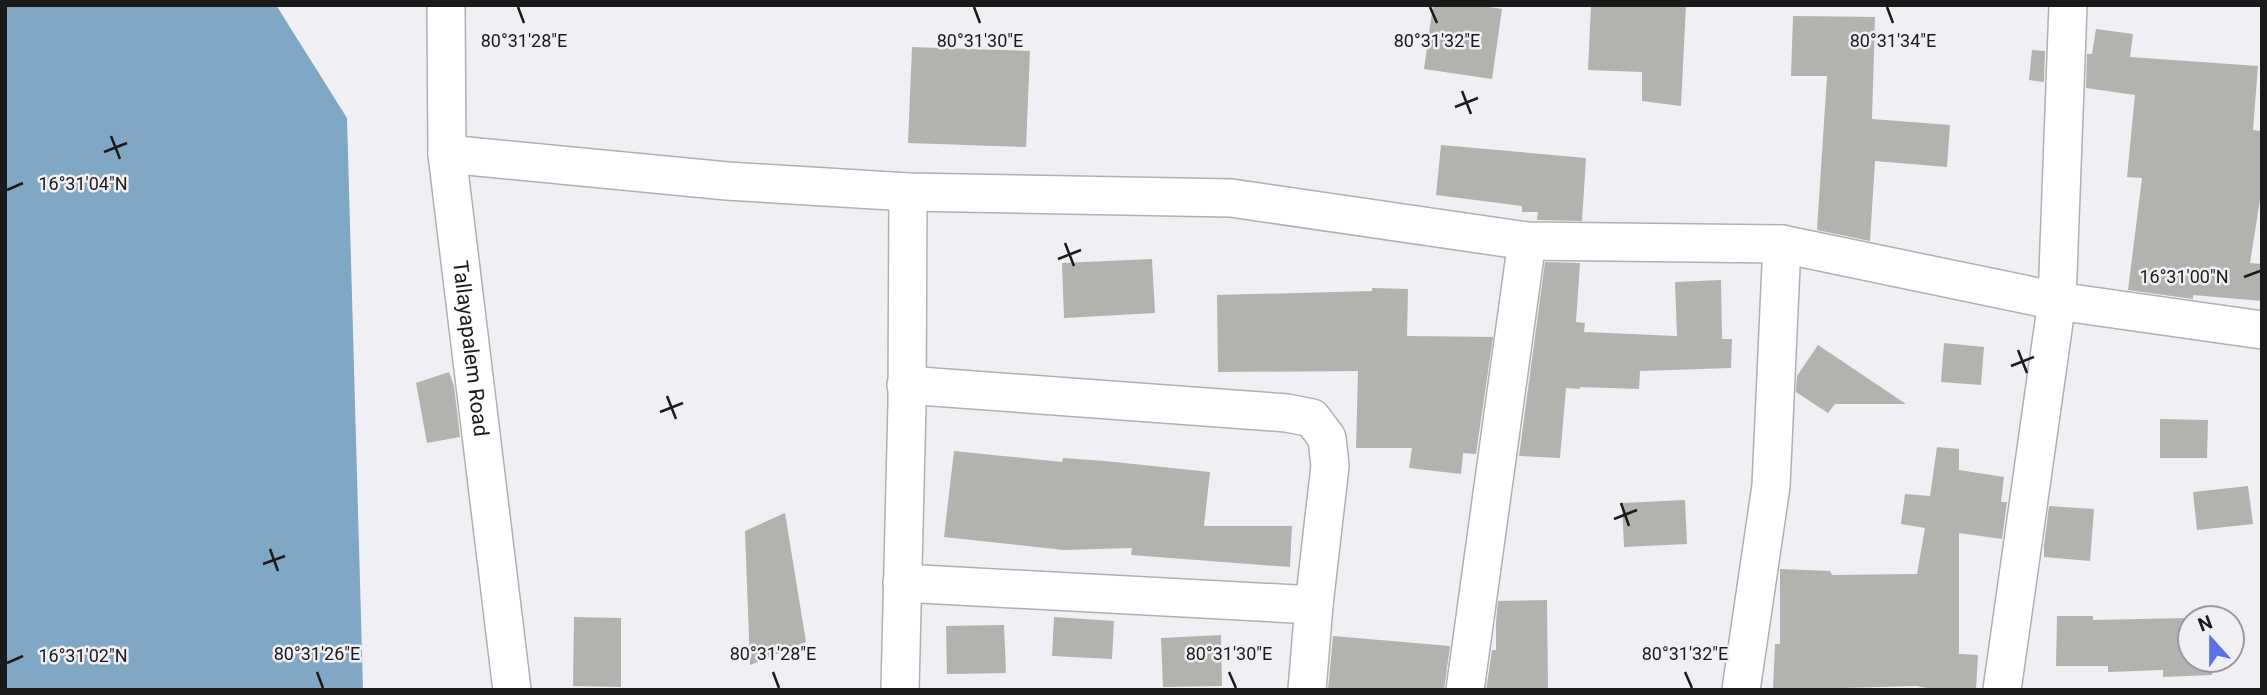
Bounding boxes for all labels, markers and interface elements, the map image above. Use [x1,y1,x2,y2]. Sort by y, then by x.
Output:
text: 80°31'28"E [481,30,567,51]
text: 80°31'30"E [937,30,1023,51]
text: 80°31'32"E [1394,30,1480,51]
text: 80°31'34"E [1850,30,1936,51]
text: 16°31'04"N [38,173,128,194]
street label: Tallayapalem Road [448,259,493,438]
text: 16°31'00"N [2139,266,2229,287]
north arrow [2176,604,2246,674]
text: N [2195,610,2215,637]
text: 80°31'26"E [274,643,360,664]
text: 80°31'28"E [730,643,816,664]
text: 80°31'30"E [1186,643,1272,664]
text: 80°31'32"E [1642,643,1728,664]
text: 16°31'02"N [38,645,128,666]

